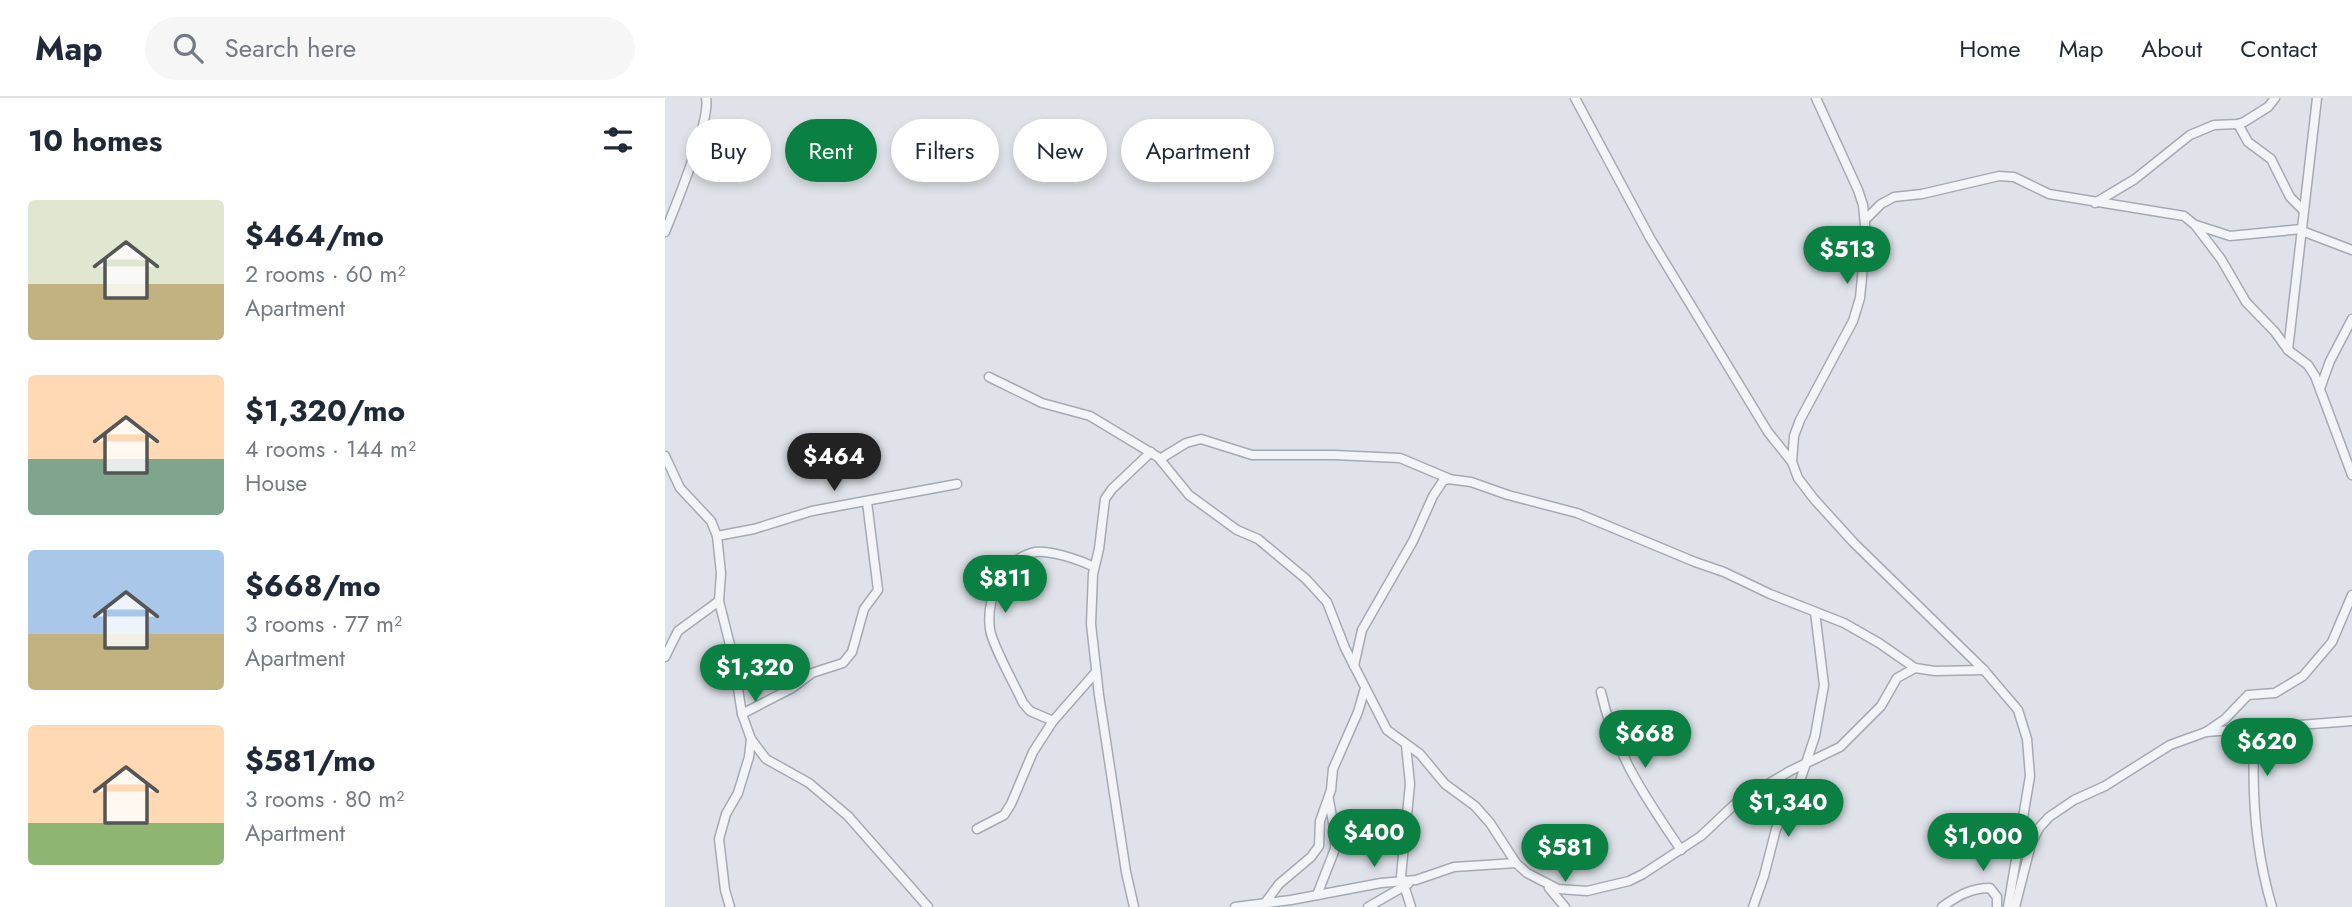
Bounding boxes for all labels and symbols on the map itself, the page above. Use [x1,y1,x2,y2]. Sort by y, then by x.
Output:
pin: $513 [1806,226,1888,286]
pin: $464 [793,434,875,493]
pin: $811 [964,556,1046,615]
pin: $1,320 [698,644,812,704]
pin: $668 [1604,710,1686,770]
pin: $620 [2226,718,2308,778]
pin: $1,340 [1731,780,1845,839]
pin: $400 [1333,810,1415,869]
pin: $1,000 [1926,814,2040,873]
pin: $581 [1524,824,1606,884]

